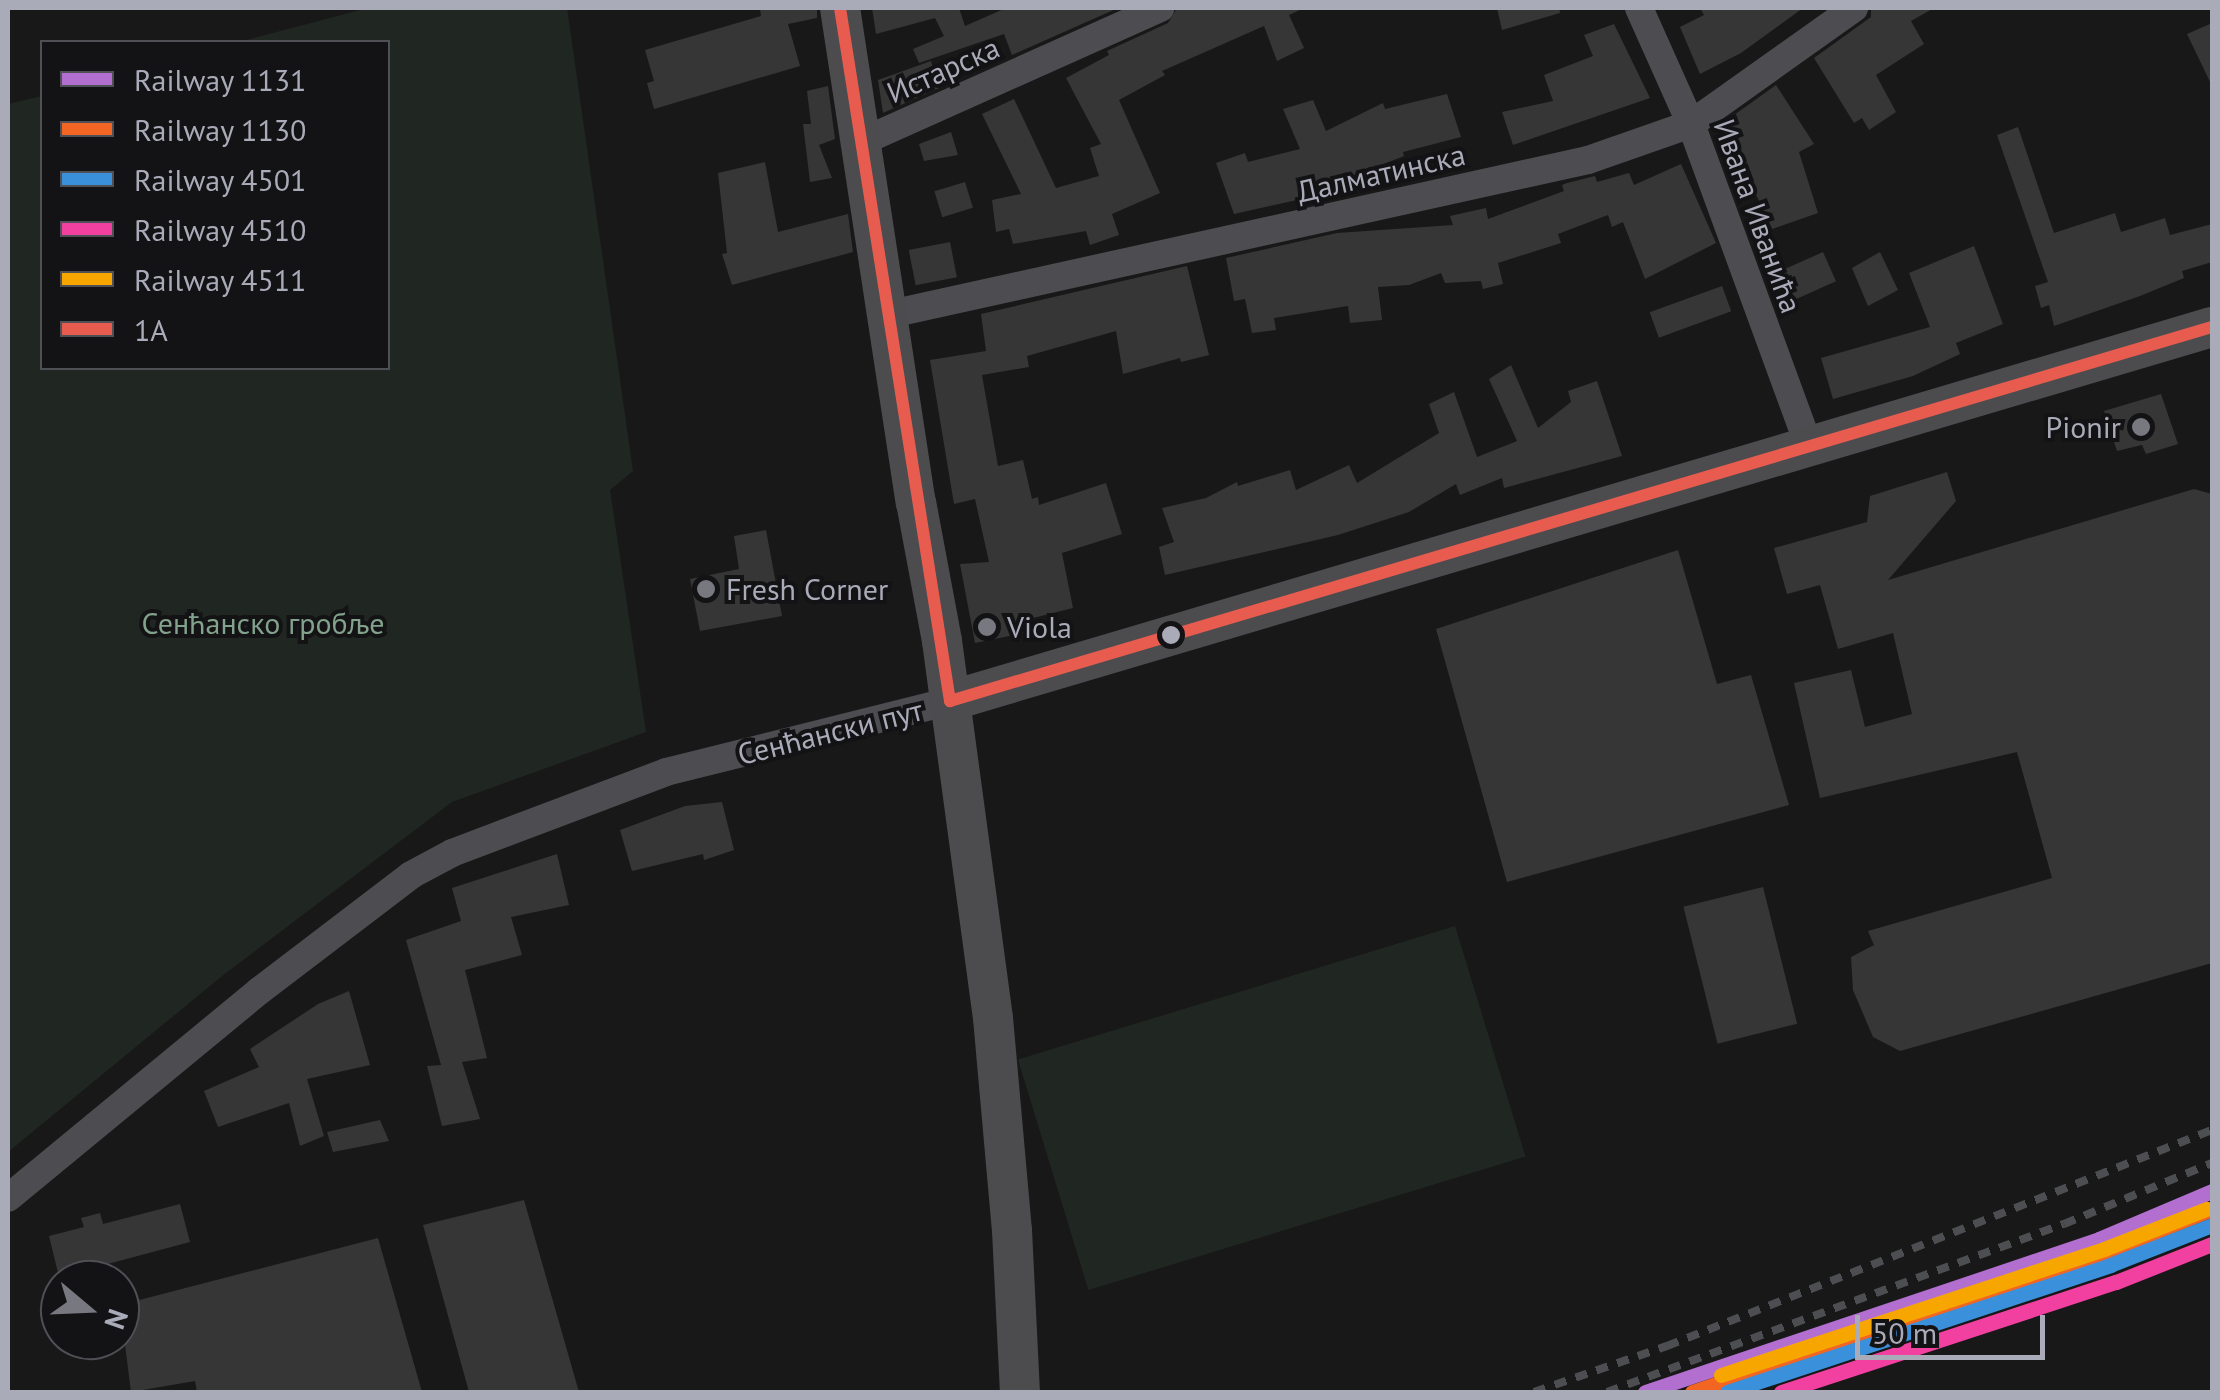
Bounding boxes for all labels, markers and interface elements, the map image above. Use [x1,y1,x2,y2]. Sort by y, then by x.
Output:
street label: Истарска [881,29,1005,111]
legend [40,40,390,370]
text: Railway 1131 [134,60,306,99]
text: Railway 1130 [134,110,306,149]
street label: Ивана Иванића [1706,114,1810,318]
street label: Далматинска [1293,136,1469,210]
text: Railway 4501 [134,160,306,199]
text: Railway 4510 [134,210,306,249]
text: Railway 4511 [134,260,306,299]
text: 1A [134,310,168,349]
place label: Pionir [2045,409,2121,445]
marker: Pionir [2130,416,2152,438]
place label: Fresh Corner [726,571,888,607]
marker: Fresh Corner [695,578,717,600]
park label: Сенћанско гробље [142,605,384,641]
place label: Viola [1007,609,1072,645]
marker: Viola [976,616,998,638]
unlabelled marker [1161,625,1181,645]
street label: Сенћански пут [734,692,926,772]
north arrow [40,1260,140,1360]
scale bar [1860,1295,2050,1357]
text: N [96,1305,137,1334]
text: 50 m [1872,1313,1937,1352]

